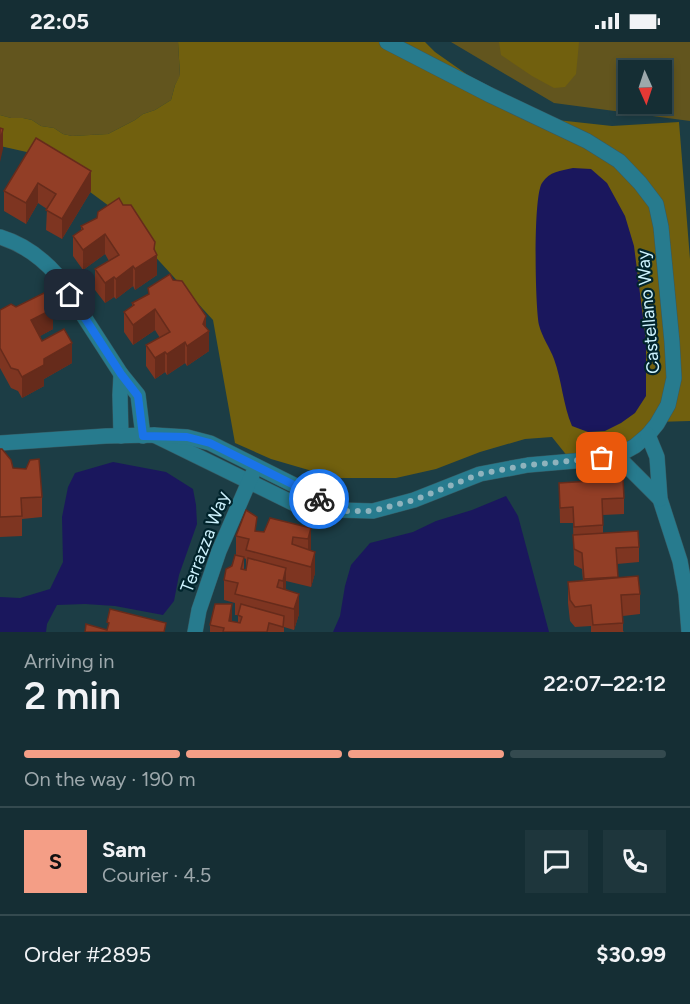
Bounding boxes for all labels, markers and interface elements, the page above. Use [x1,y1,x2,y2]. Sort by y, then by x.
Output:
text: 22:05 [30,8,89,35]
north arrow [618,60,672,114]
map controls [618,60,672,114]
street label: Castellano Way [632,249,664,375]
pin [44,269,95,320]
icon: home [53,278,86,311]
pin [576,432,627,483]
icon: bag [585,441,618,474]
courier [289,469,349,529]
icon: bike [303,483,336,516]
street label: Terrazza Way [176,488,235,596]
text: Arriving in [24,649,114,673]
text: 22:07–22:12 [543,670,666,697]
text: 2 min [24,672,121,719]
text: On the way · 190 m [24,767,196,791]
button: chat [525,830,588,893]
button: phone [603,830,666,893]
text: Sam [102,836,146,863]
text: S [49,848,62,875]
text: Courier · 4.5 [102,863,211,887]
text: Order #2895 [24,941,151,968]
text: $30.99 [596,941,666,968]

